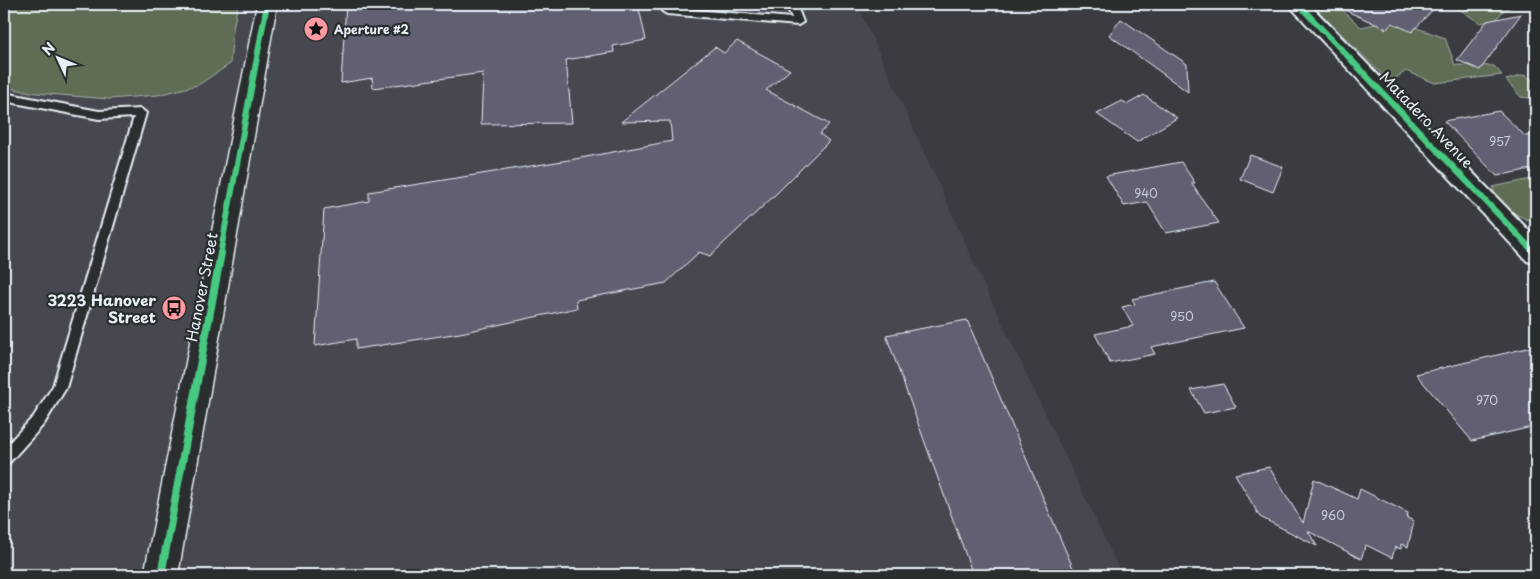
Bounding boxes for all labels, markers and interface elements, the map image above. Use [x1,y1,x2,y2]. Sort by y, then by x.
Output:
place icon: Aperture #2 [303,16,329,42]
place label: Aperture #2 [334,20,410,38]
north arrow [32,32,82,82]
text: N [37,37,60,60]
street label: Matadero Avenue [1375,66,1479,172]
house number: 957 [1489,132,1511,150]
house number: 940 [1134,184,1158,202]
street label: Hanover Street [179,230,223,344]
place label: 3223 Hanover Street [47,288,156,328]
bus stop icon: 3223 Hanover Street [161,295,187,321]
house number: 950 [1170,307,1194,325]
house number: 970 [1476,391,1498,409]
house number: 960 [1321,506,1345,524]

